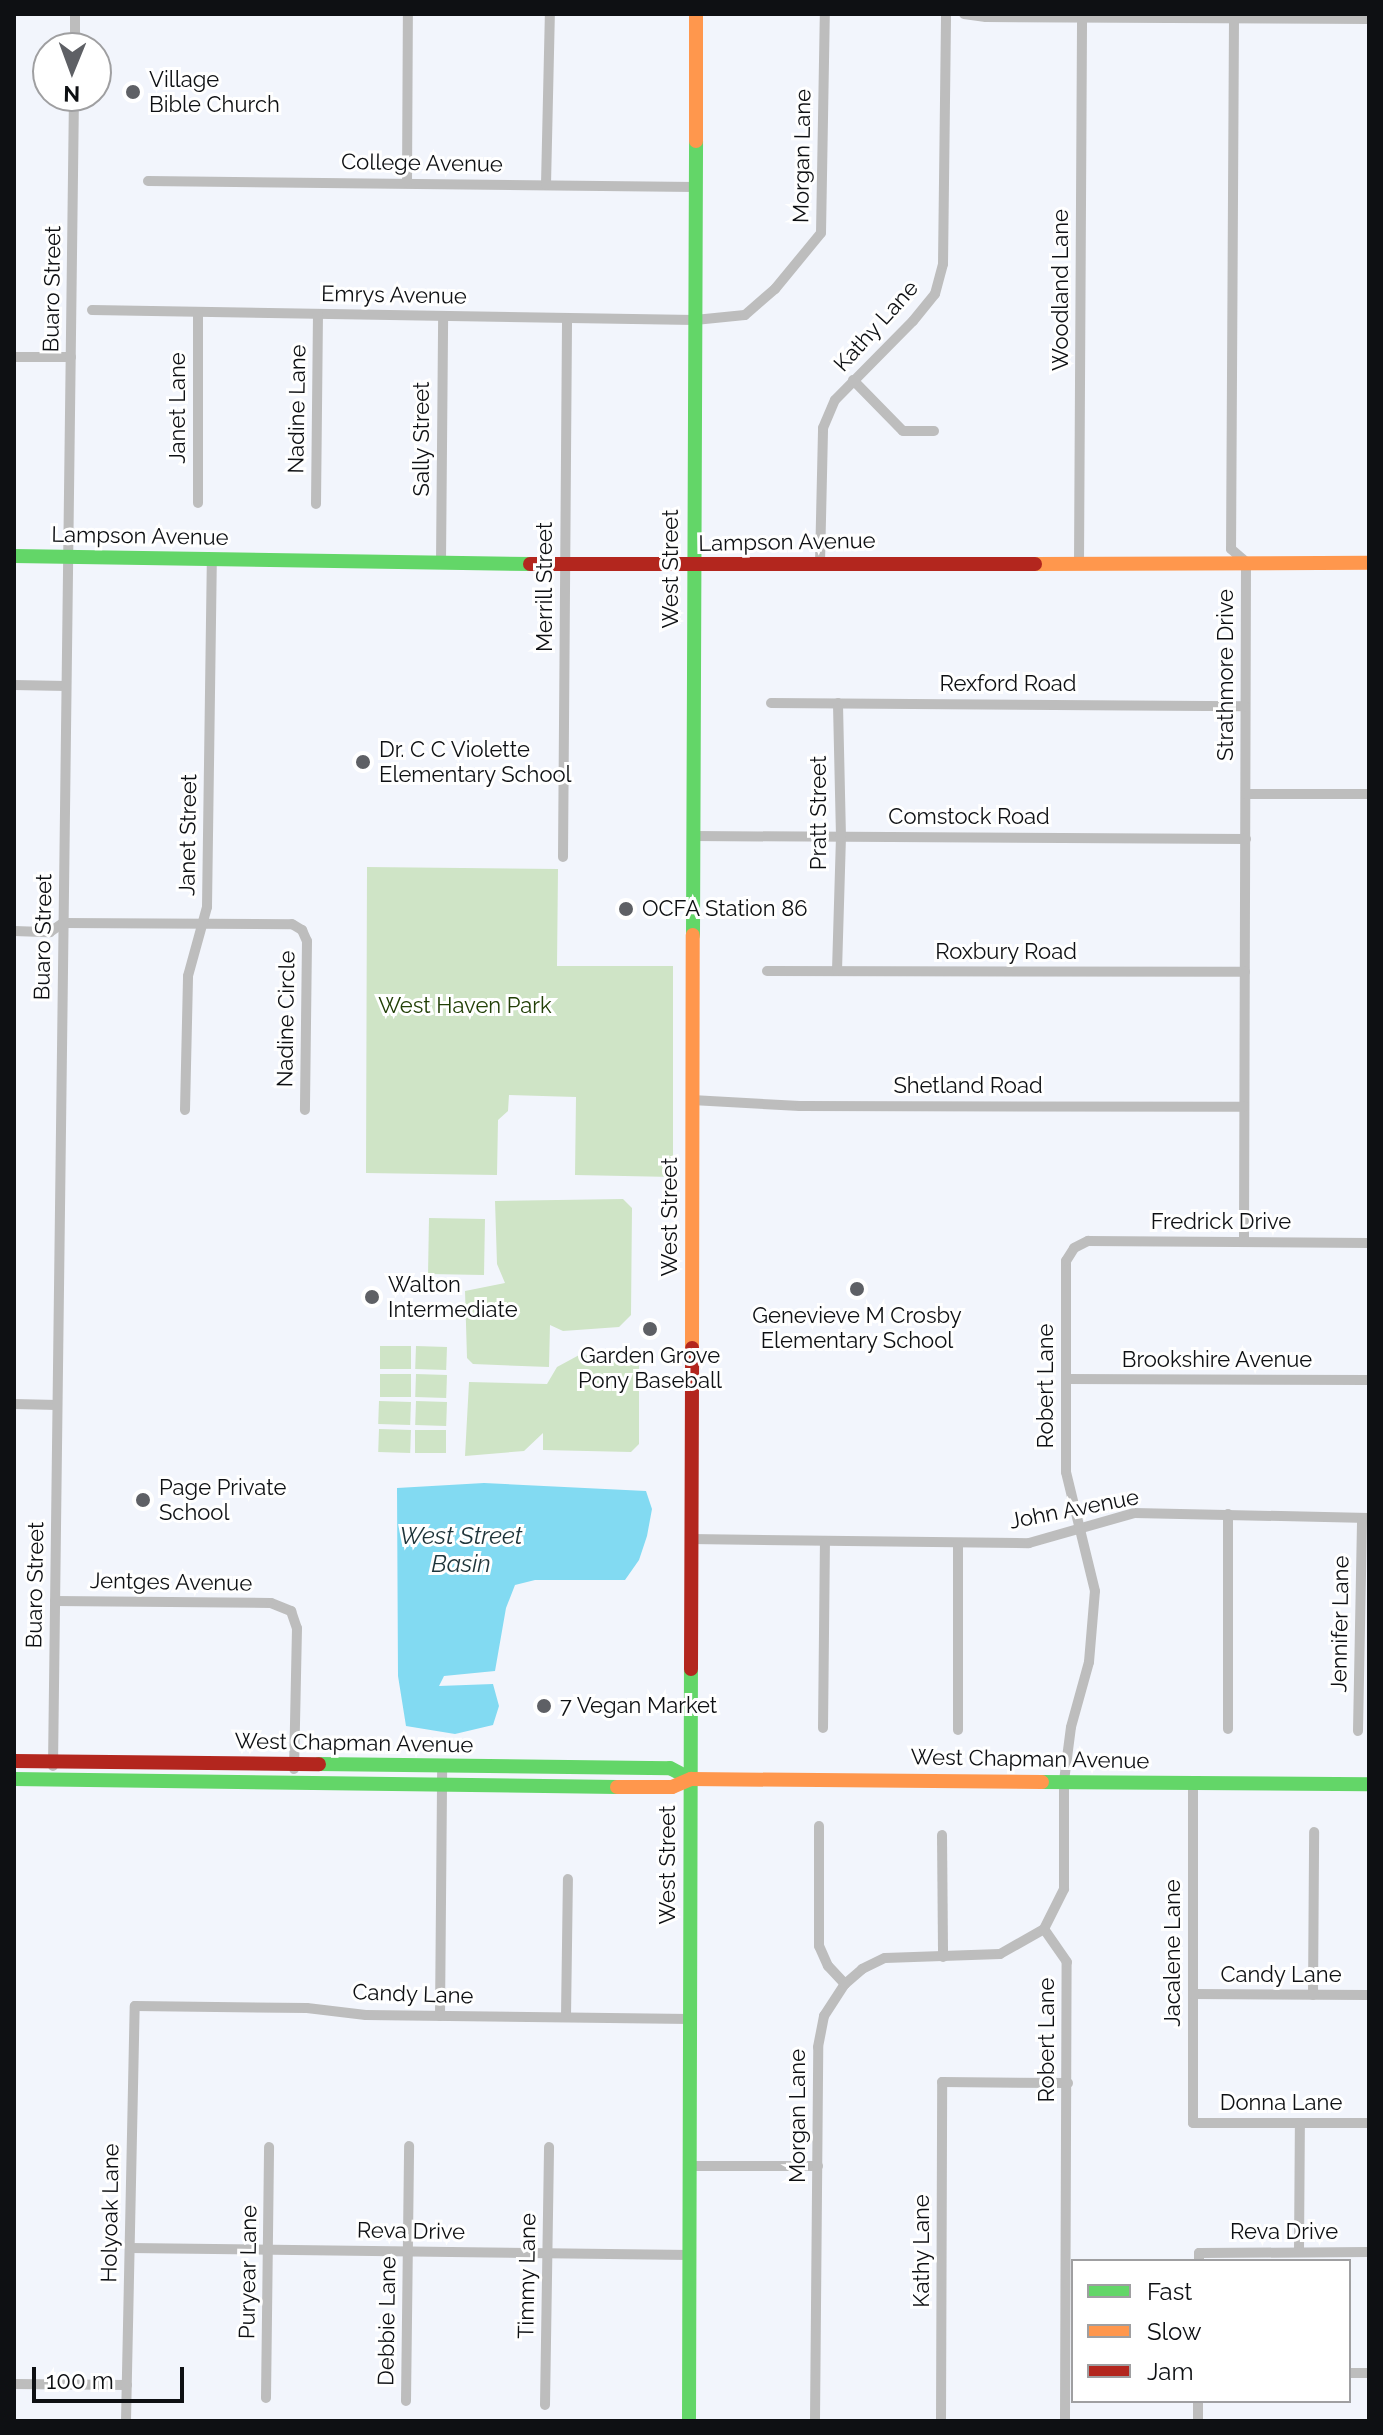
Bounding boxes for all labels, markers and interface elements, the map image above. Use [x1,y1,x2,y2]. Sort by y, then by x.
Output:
north arrow [32,32,112,112]
place label: Village Bible Church [149,66,280,118]
text: N [63,81,80,107]
marker: Village Bible Church [124,83,142,101]
street label: Morgan Lane [788,89,816,223]
street label: College Avenue [341,148,503,178]
street label: Woodland Lane [1048,209,1074,371]
street label: Buaro Street [38,225,66,353]
street label: Kathy Lane [828,275,924,377]
street label: Emrys Avenue [321,281,467,309]
street label: Nadine Lane [283,344,311,474]
street label: Janet Lane [165,352,191,464]
street label: Sally Street [409,381,435,497]
street label: West Street [658,509,684,629]
street label: Lampson Avenue [51,521,229,551]
street label: Merrill Street [532,522,558,652]
street label: Lampson Avenue [698,527,876,557]
street label: Strathmore Drive [1213,589,1239,761]
street label: Rexford Road [939,671,1077,697]
place label: Dr. C C Violette Elementary School [379,736,572,788]
marker: Dr. C C Violette Elementary School [354,753,372,771]
street label: Pratt Street [806,756,832,870]
street label: Janet Street [174,774,202,896]
street label: Comstock Road [888,804,1050,830]
street label: Buaro Street [29,873,57,1001]
place label: OCFA Station 86 [642,896,808,922]
marker: OCFA Station 86 [617,900,635,918]
street label: Roxbury Road [935,939,1077,965]
street label: Nadine Circle [272,950,300,1088]
park label: West Haven Park [378,993,552,1019]
street label: Shetland Road [893,1073,1043,1099]
street label: West Street [657,1157,683,1277]
street label: Fredrick Drive [1151,1209,1291,1235]
place label: Walton Intermediate [388,1271,518,1322]
marker: Genevieve M Crosby Elementary School [848,1280,866,1298]
marker: Walton Intermediate [363,1288,381,1306]
place label: Genevieve M Crosby Elementary School [752,1302,962,1354]
marker: Garden Grove Pony Baseball [641,1320,659,1338]
street label: Robert Lane [1033,1324,1059,1448]
place label: Garden Grove Pony Baseball [578,1342,722,1394]
street label: Brookshire Avenue [1121,1347,1313,1373]
place label: Page Private School [159,1474,286,1526]
street label: John Avenue [1007,1483,1141,1535]
marker: Page Private School [134,1491,152,1509]
street label: Buaro Street [21,1521,49,1649]
water label: West Street Basin [400,1522,522,1578]
street label: Jennifer Lane [1326,1555,1354,1693]
street label: Jentges Avenue [89,1567,253,1597]
place label: 7 Vegan Market [560,1693,718,1719]
marker: 7 Vegan Market [535,1697,553,1715]
street label: West Chapman Avenue [234,1728,474,1758]
street label: West Chapman Avenue [910,1744,1150,1774]
street label: West Street [655,1805,681,1925]
street label: Jacalene Lane [1160,1879,1186,2027]
street label: Candy Lane [1220,1962,1342,1988]
street label: Robert Lane [1034,1978,1060,2102]
street label: Candy Lane [352,1979,474,2009]
street label: Morgan Lane [785,2049,811,2183]
street label: Donna Lane [1220,2090,1342,2116]
street label: Holyoak Lane [96,2143,124,2283]
street label: Kathy Lane [909,2194,935,2308]
street label: Puryear Lane [234,2204,262,2340]
street label: Timmy Lane [513,2213,541,2339]
street label: Reva Drive [357,2217,465,2245]
street label: Reva Drive [1230,2219,1338,2245]
street label: Debbie Lane [373,2256,401,2386]
legend [1071,2259,1351,2403]
text: Fast [1147,2277,1192,2306]
text: Slow [1147,2317,1201,2346]
scale bar [36,2351,188,2401]
text: Jam [1147,2357,1193,2386]
text: 100 m [46,2366,114,2395]

